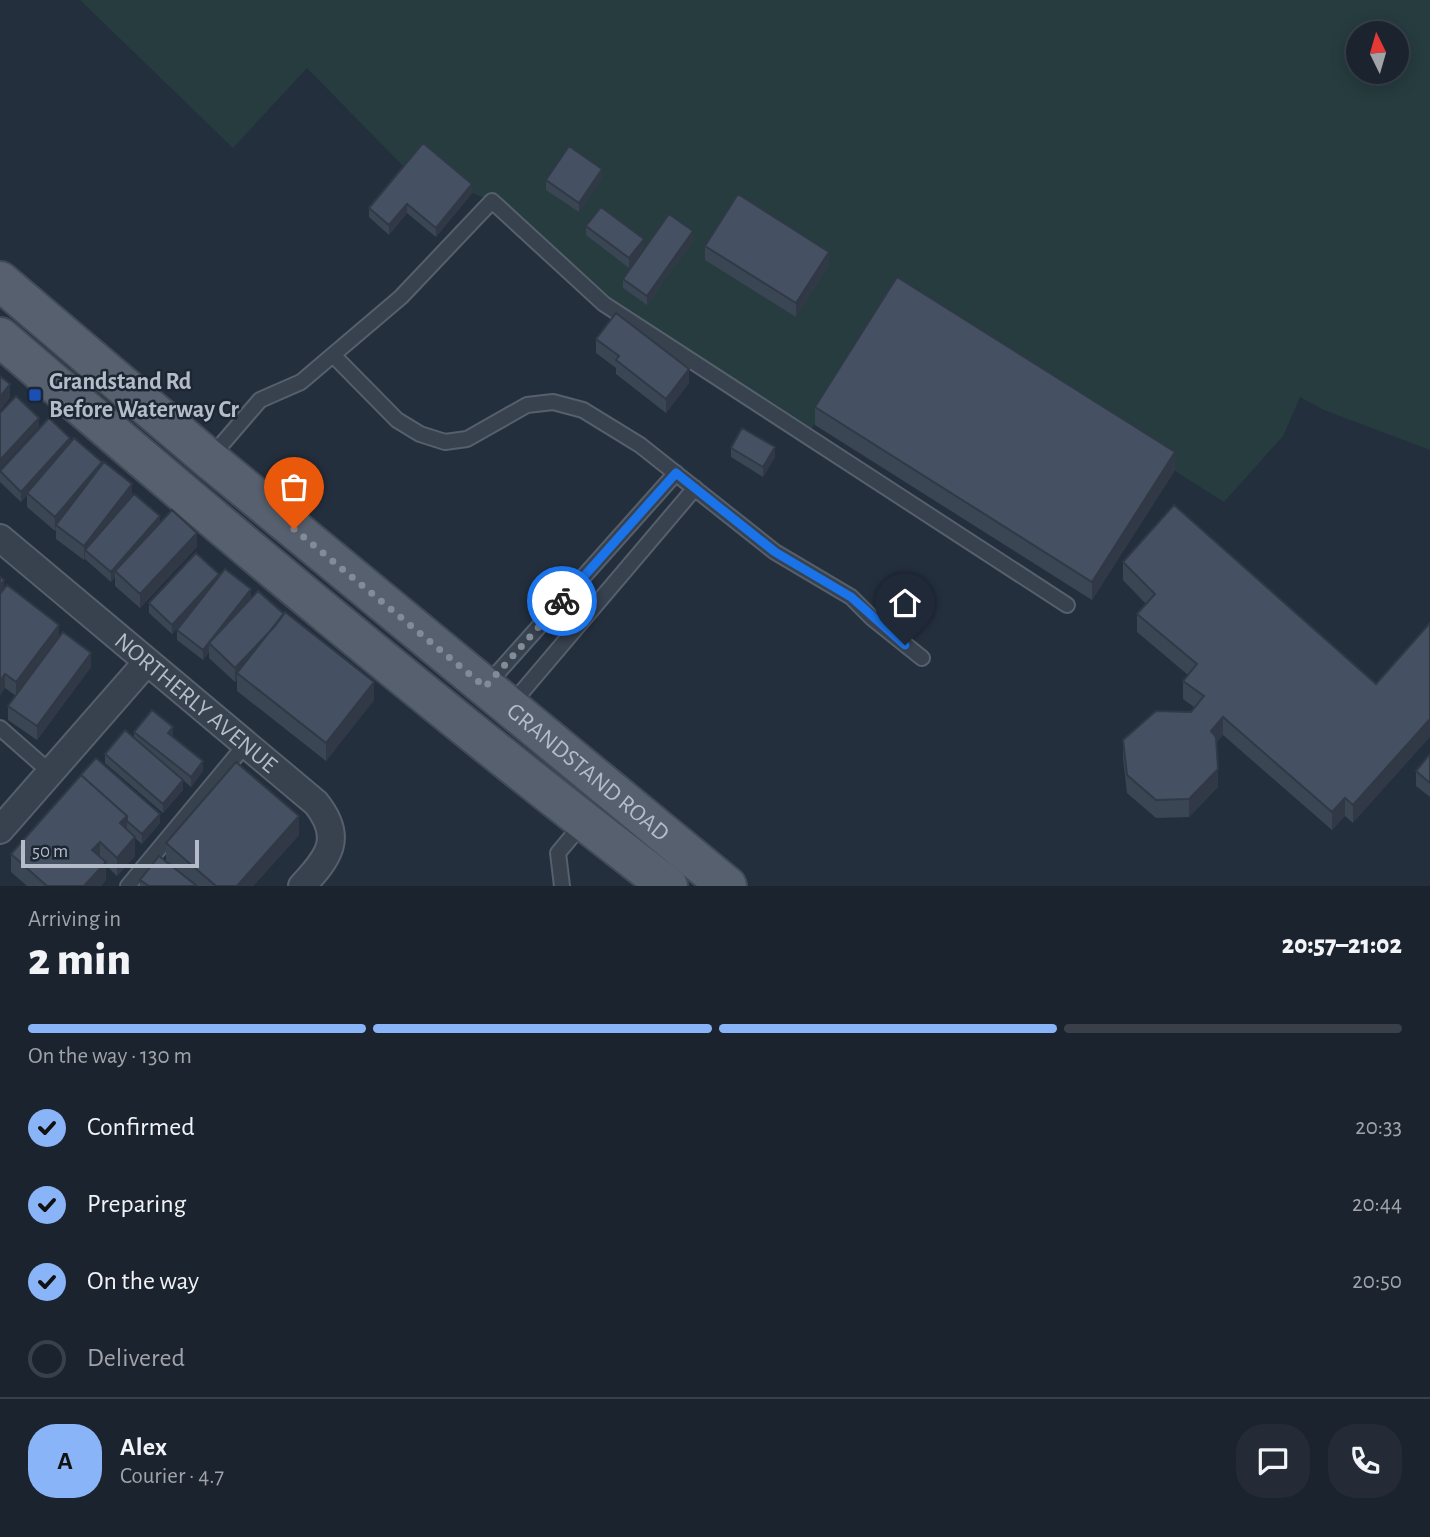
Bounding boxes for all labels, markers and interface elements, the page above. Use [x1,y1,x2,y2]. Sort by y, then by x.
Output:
north arrow [1346,21,1409,84]
map controls [1346,21,1409,84]
place label: Grandstand Rd Before Waterway Cr [49,370,240,422]
marker: Grandstand Rd Before Waterway Cr [27,387,43,403]
pin [264,457,324,529]
icon: bag [275,468,313,506]
courier [527,566,597,636]
pin [875,573,935,645]
icon: bike [543,582,581,620]
icon: home [886,584,924,622]
street label: NORTHERLY AVENUE [110,629,282,778]
street label: GRANDSTAND ROAD [502,699,673,846]
scale bar [21,837,200,869]
text: 50 m [32,842,68,861]
text: Arriving in [28,908,121,931]
text: 20:57–21:02 [1282,932,1402,958]
text: 2 min [28,937,131,983]
text: On the way · 130 m [28,1045,192,1068]
icon: check [28,1109,66,1147]
text: Confirmed [87,1114,195,1140]
text: 20:33 [1355,1116,1402,1139]
icon: check [28,1186,66,1224]
text: Preparing [87,1191,186,1217]
text: 20:44 [1352,1193,1402,1216]
icon: check [28,1263,66,1301]
text: On the way [87,1268,199,1294]
text: 20:50 [1352,1270,1402,1293]
text: Delivered [87,1345,185,1371]
button: chat [1236,1424,1310,1498]
button: phone [1328,1424,1402,1498]
text: Alex [120,1434,167,1460]
text: A [57,1448,73,1474]
text: Courier · 4.7 [120,1465,224,1488]

